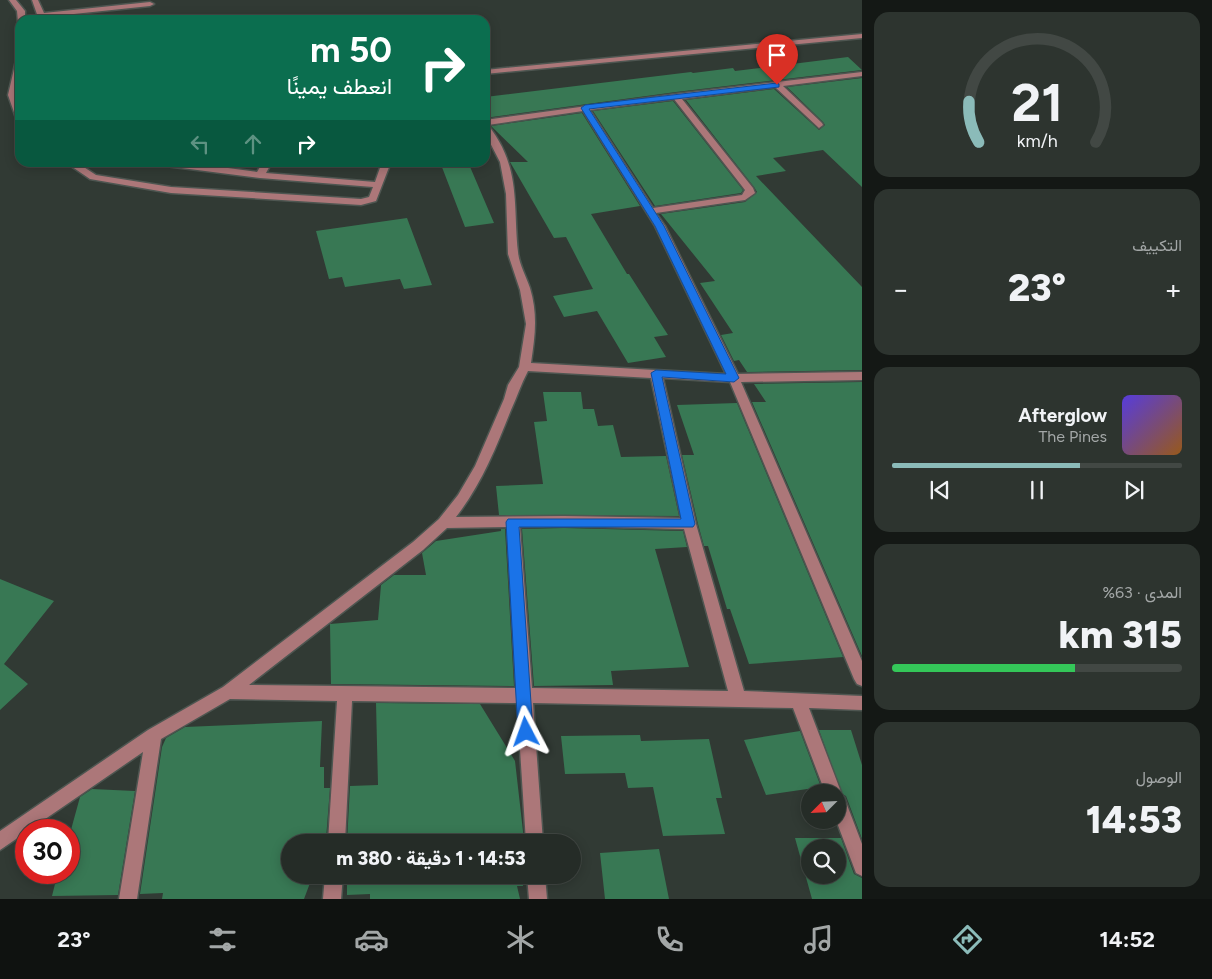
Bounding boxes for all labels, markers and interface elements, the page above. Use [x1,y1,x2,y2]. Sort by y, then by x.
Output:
text: 50 m [310,29,392,71]
pin [756,34,798,85]
icon: right [410,35,475,100]
icon: arrive [763,41,791,69]
text: 21 [1011,72,1063,134]
text: انعطف يمينًا [287,73,392,100]
icon: left [186,130,214,158]
icon: ahead [239,130,267,158]
icon: right [292,130,320,158]
text: km/h [1017,130,1057,151]
text: التكييف [1132,236,1182,255]
text: 23° [1008,265,1066,311]
text: − [892,272,909,306]
text: + [1165,272,1182,306]
text: Afterglow [1018,404,1107,427]
text: The Pines [1038,427,1107,446]
icon: previous [926,476,954,504]
icon: pause [1023,476,1051,504]
icon: next [1120,476,1148,504]
text: المدى · 63% [1102,583,1182,602]
text: 315 km [1059,612,1182,658]
position arrow [499,705,551,757]
text: الوصول [1136,768,1182,787]
north arrow [801,784,846,829]
map controls [801,784,846,884]
text: 14:53 [1086,797,1182,843]
speed limit sign: 30 [15,819,80,884]
button: search [801,839,846,884]
text: 14:53 · 1 دقيقة · 380 m [336,847,526,870]
icon: filters [205,922,240,957]
icon: car [354,922,389,957]
icon: climate [503,922,538,957]
icon: phone [652,922,687,957]
icon: music [801,922,836,957]
icon: directions [950,922,985,957]
text: 23° [57,926,90,953]
text: 14:52 [1100,926,1155,953]

